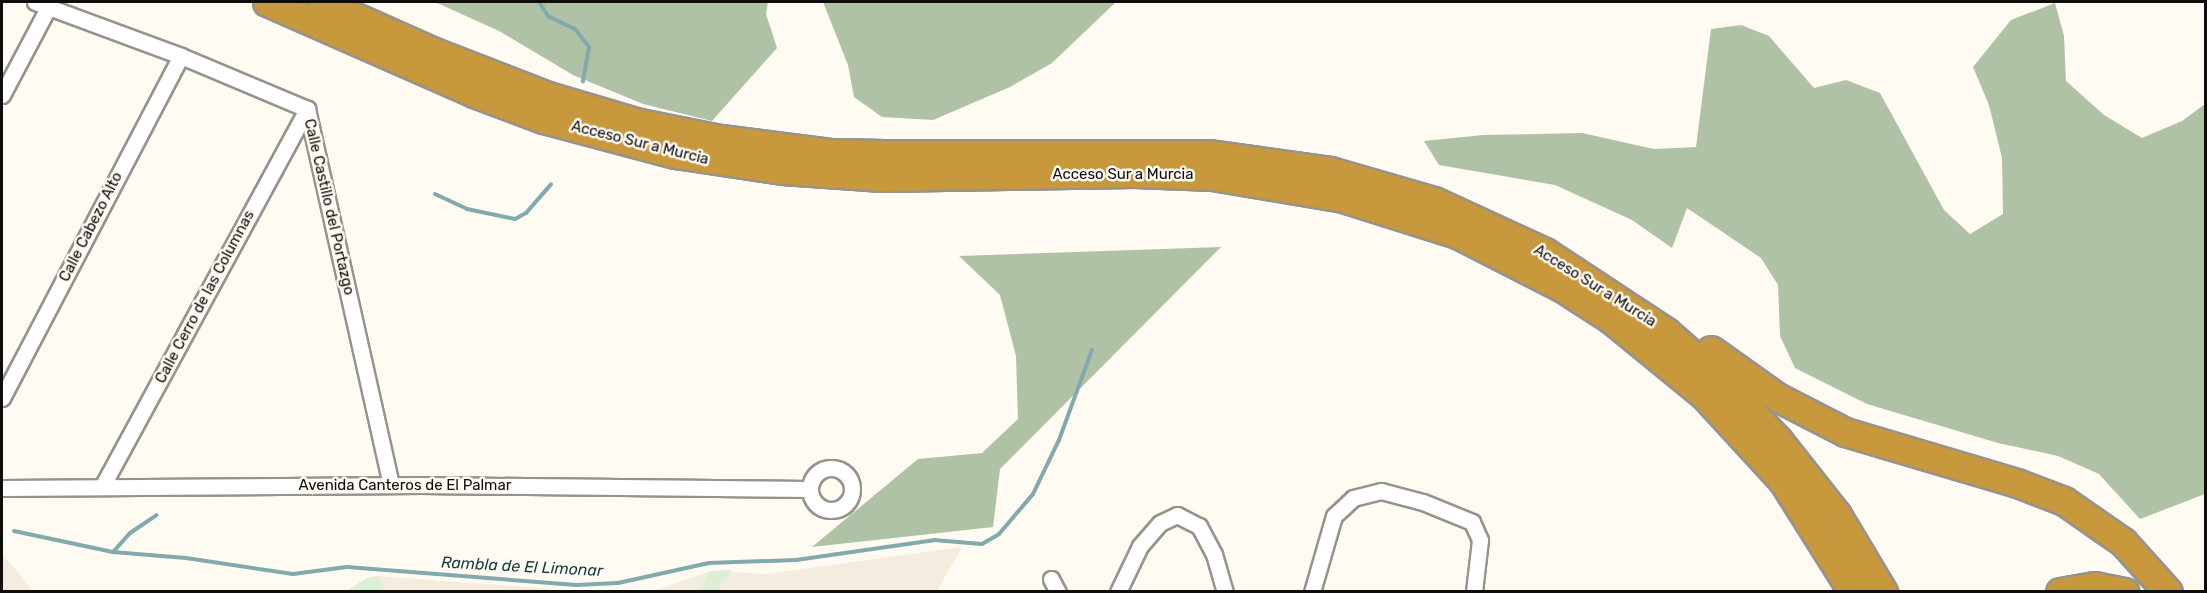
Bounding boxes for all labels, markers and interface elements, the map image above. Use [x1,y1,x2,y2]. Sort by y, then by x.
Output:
street label: Calle Castillo del Portazgo [300,117,358,297]
street label: Acceso Sur a Murcia [569,117,711,169]
street label: Acceso Sur a Murcia [1052,166,1194,184]
street label: Calle Cabezo Alto [55,169,127,285]
street label: Calle Cerro de las Columnas [152,207,258,387]
street label: Acceso Sur a Murcia [1530,241,1660,331]
street label: Avenida Canteros de El Palmar [299,477,511,495]
water label: Rambla de El Limonar [440,553,604,581]

